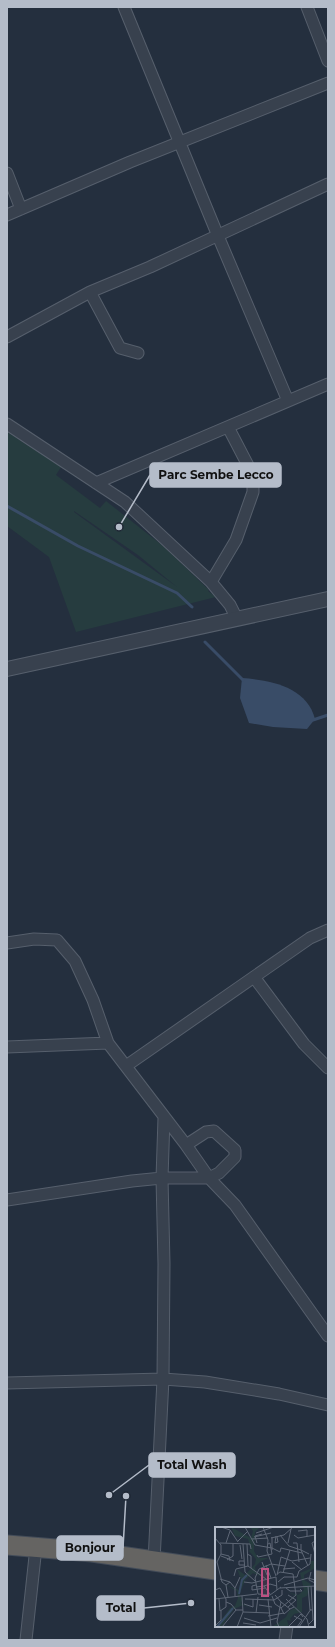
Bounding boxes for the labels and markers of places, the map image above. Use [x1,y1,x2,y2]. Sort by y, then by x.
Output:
callout: Parc Sembe Lecco [150,463,281,487]
callout: Total Wash [149,1453,235,1477]
callout: Bonjour [57,1536,123,1560]
callout: Total [97,1596,144,1620]

